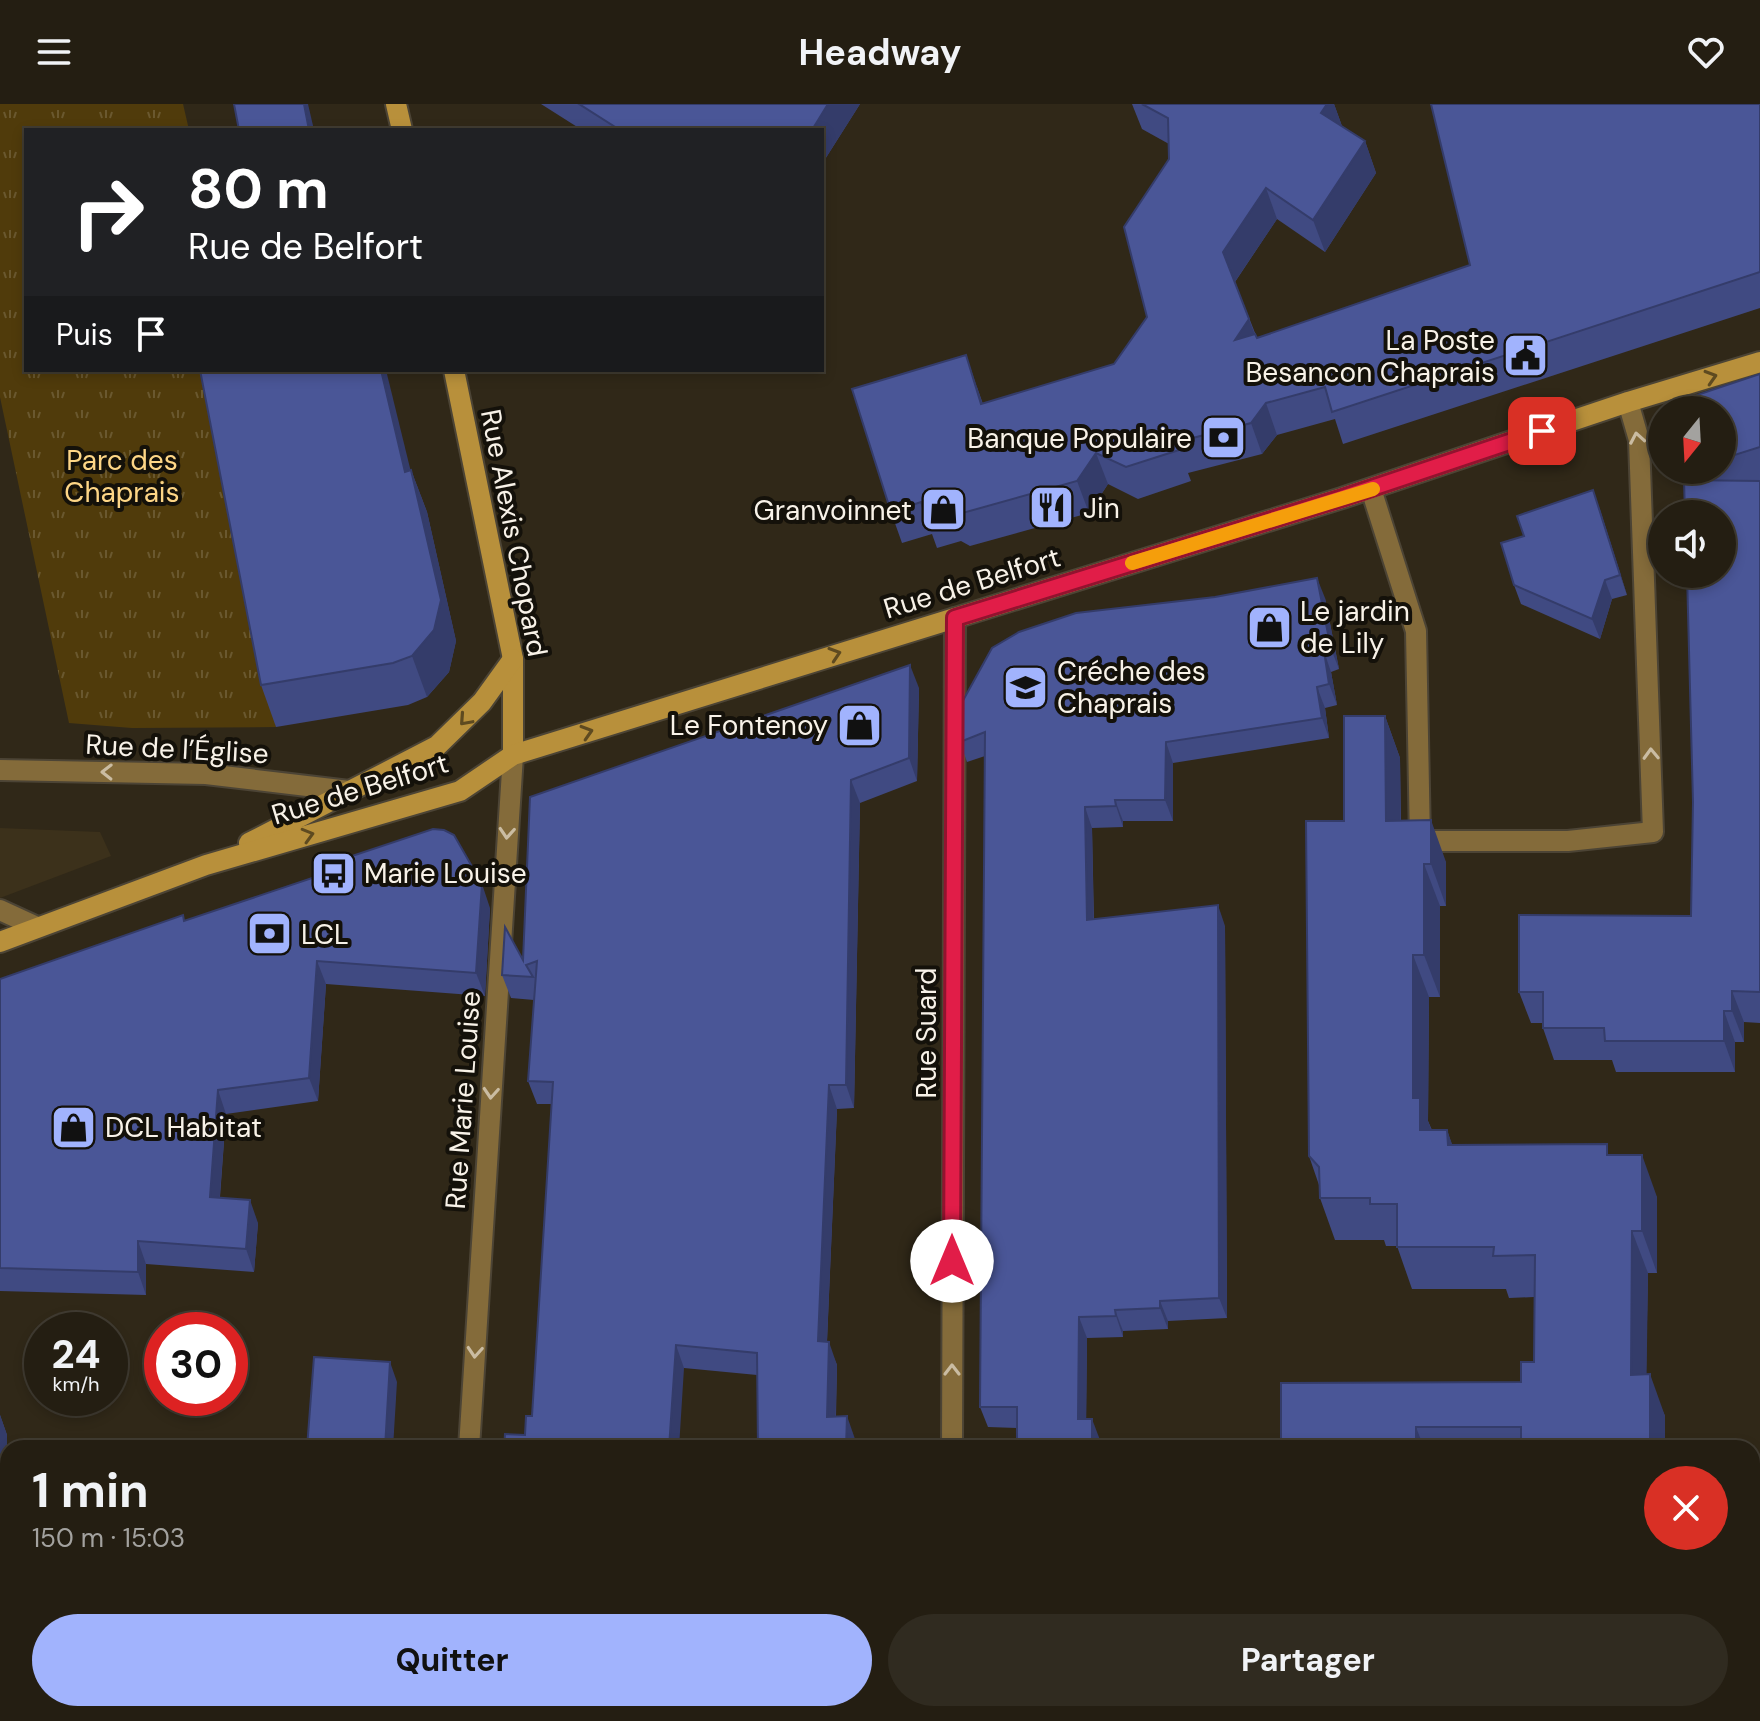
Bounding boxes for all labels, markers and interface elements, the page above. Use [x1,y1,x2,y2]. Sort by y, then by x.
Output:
text: Headway [799,29,961,76]
icon: menu [32,30,76,74]
icon: heart [1684,30,1728,74]
text: 80 m [188,152,329,225]
icon: right [56,160,160,264]
text: Rue de Belfort [188,223,423,270]
icon: arrive [129,312,173,356]
text: Puis [56,315,113,354]
place label: La Poste Besancon Chaprais [1245,322,1495,391]
public building icon: La Poste Besancon Chaprais [1502,332,1550,380]
one-way arrow [1703,370,1717,386]
north arrow [1648,396,1736,484]
map controls [1648,396,1736,588]
pin [1508,397,1576,465]
street label: Rue Alexis Chopard [472,406,556,660]
icon: arrive [1520,409,1564,453]
bank icon: Banque Populaire [1199,414,1247,462]
place label: Banque Populaire [967,420,1192,457]
one-way arrow [1630,432,1647,445]
park label: Parc des Chaprais [64,442,180,511]
restaurant icon: Jin [1028,484,1076,532]
shop icon: Granvoinnet [919,486,967,534]
place label: Jin [1083,490,1120,527]
place label: Granvoinnet [753,492,912,529]
button: sound [1648,500,1736,588]
street label: Rue de Belfort [879,539,1065,627]
place label: Le jardin de Lily [1300,593,1410,662]
shop icon: Le jardin de Lily [1245,603,1293,651]
one-way arrow [828,647,842,663]
place label: Créche des Chaprais [1057,653,1206,722]
school or university icon: Créche des Chaprais [1002,663,1050,711]
shop icon: Le Fontenoy [835,701,883,749]
place label: Le Fontenoy [670,707,828,744]
one-way arrow [460,711,475,725]
one-way arrow [580,725,593,741]
street label: Rue de l’Église [84,726,270,772]
street label: Rue de Belfort [267,745,453,833]
one-way arrow [1642,747,1659,760]
one-way arrow [100,763,113,781]
one-way arrow [499,827,516,840]
one-way arrow [301,828,315,844]
bus stop icon: Marie Louise [309,849,357,897]
place label: Marie Louise [364,855,527,892]
bank icon: LCL [246,910,294,958]
place label: LCL [301,916,349,953]
street label: Rue Suard [908,968,945,1098]
street label: Rue Marie Louise [437,990,489,1210]
one-way arrow [483,1087,500,1100]
shop icon: DCL Habitat [50,1103,98,1151]
place label: DCL Habitat [105,1109,262,1146]
position arrow [910,1219,994,1303]
speed limit sign: 30 [144,1312,248,1416]
text: 24 [52,1328,100,1380]
one-way arrow [466,1346,483,1359]
one-way arrow [943,1363,961,1376]
text: km/h [52,1371,100,1397]
text: 1 min [32,1459,149,1522]
button: close [1644,1466,1728,1550]
text: 150 m · 15:03 [32,1521,185,1555]
button: Quitter [32,1614,872,1706]
button: Partager [888,1614,1728,1706]

